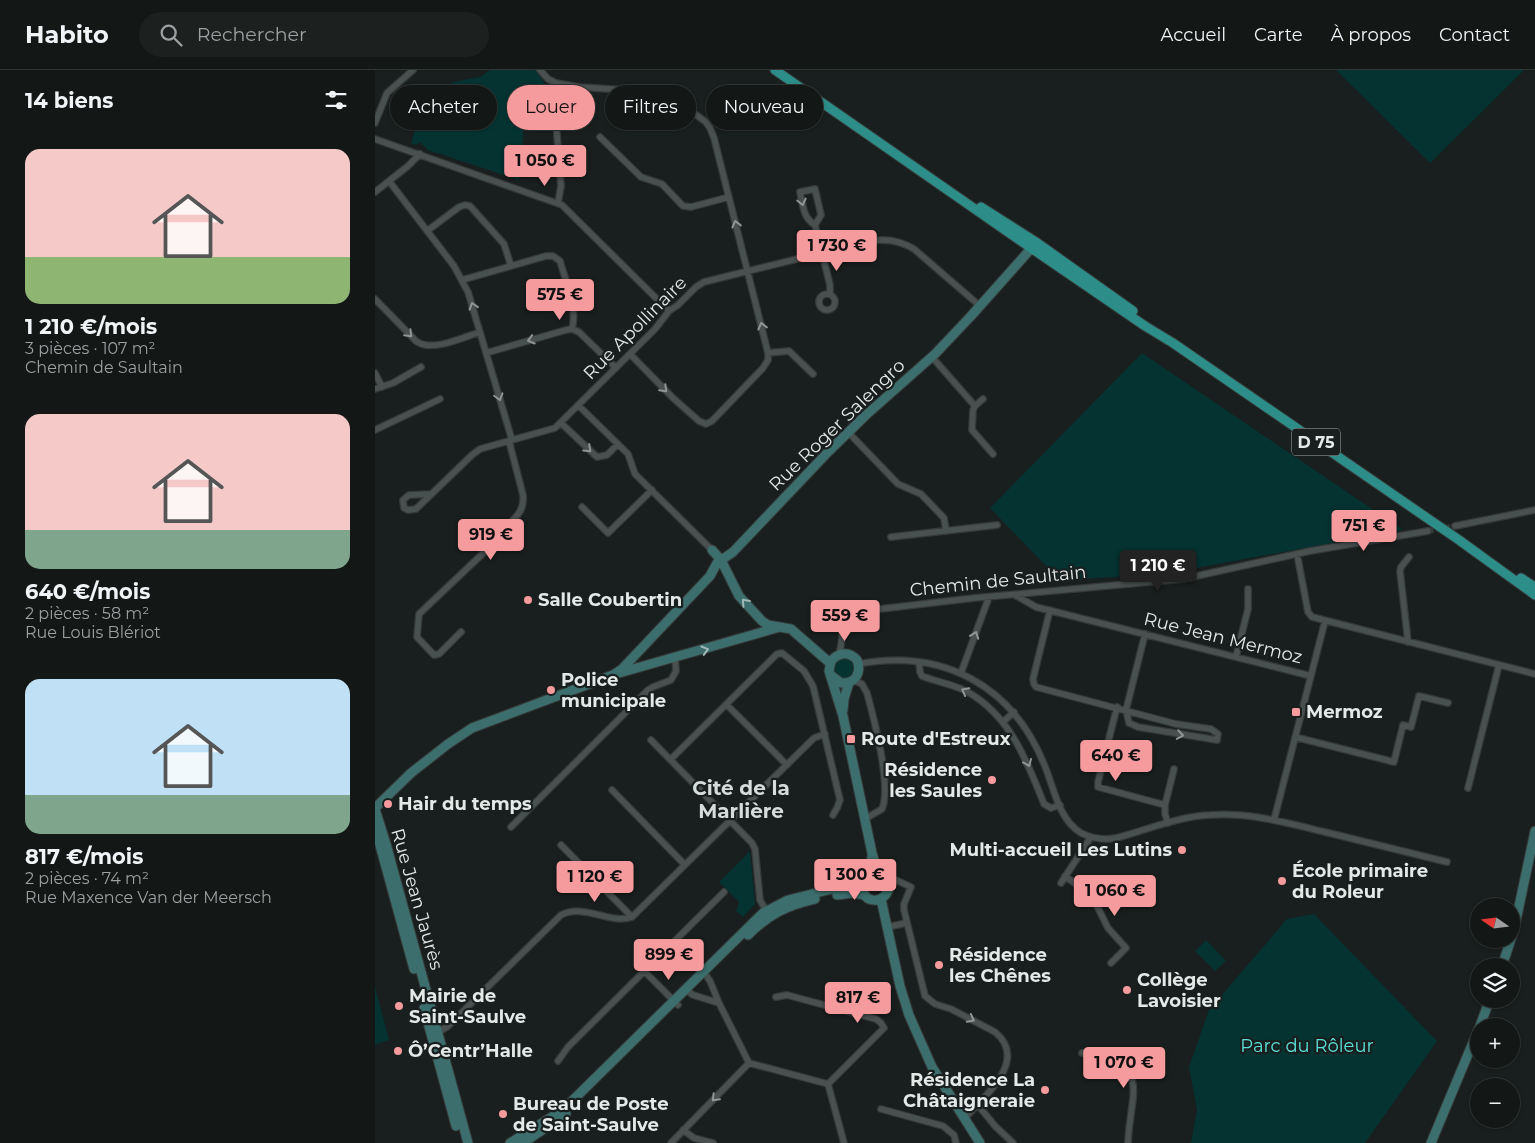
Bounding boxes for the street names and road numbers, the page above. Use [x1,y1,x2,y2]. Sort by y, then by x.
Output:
street label: Rue Apollinaire [579,272,691,384]
street label: Rue Roger Salengro [765,354,909,496]
road number: D 75 [1292,428,1340,456]
street label: Chemin de Saultain [909,561,1087,601]
street label: Rue Jean Mermoz [1142,608,1304,668]
street label: Rue Jean Jaurès [386,826,448,973]

